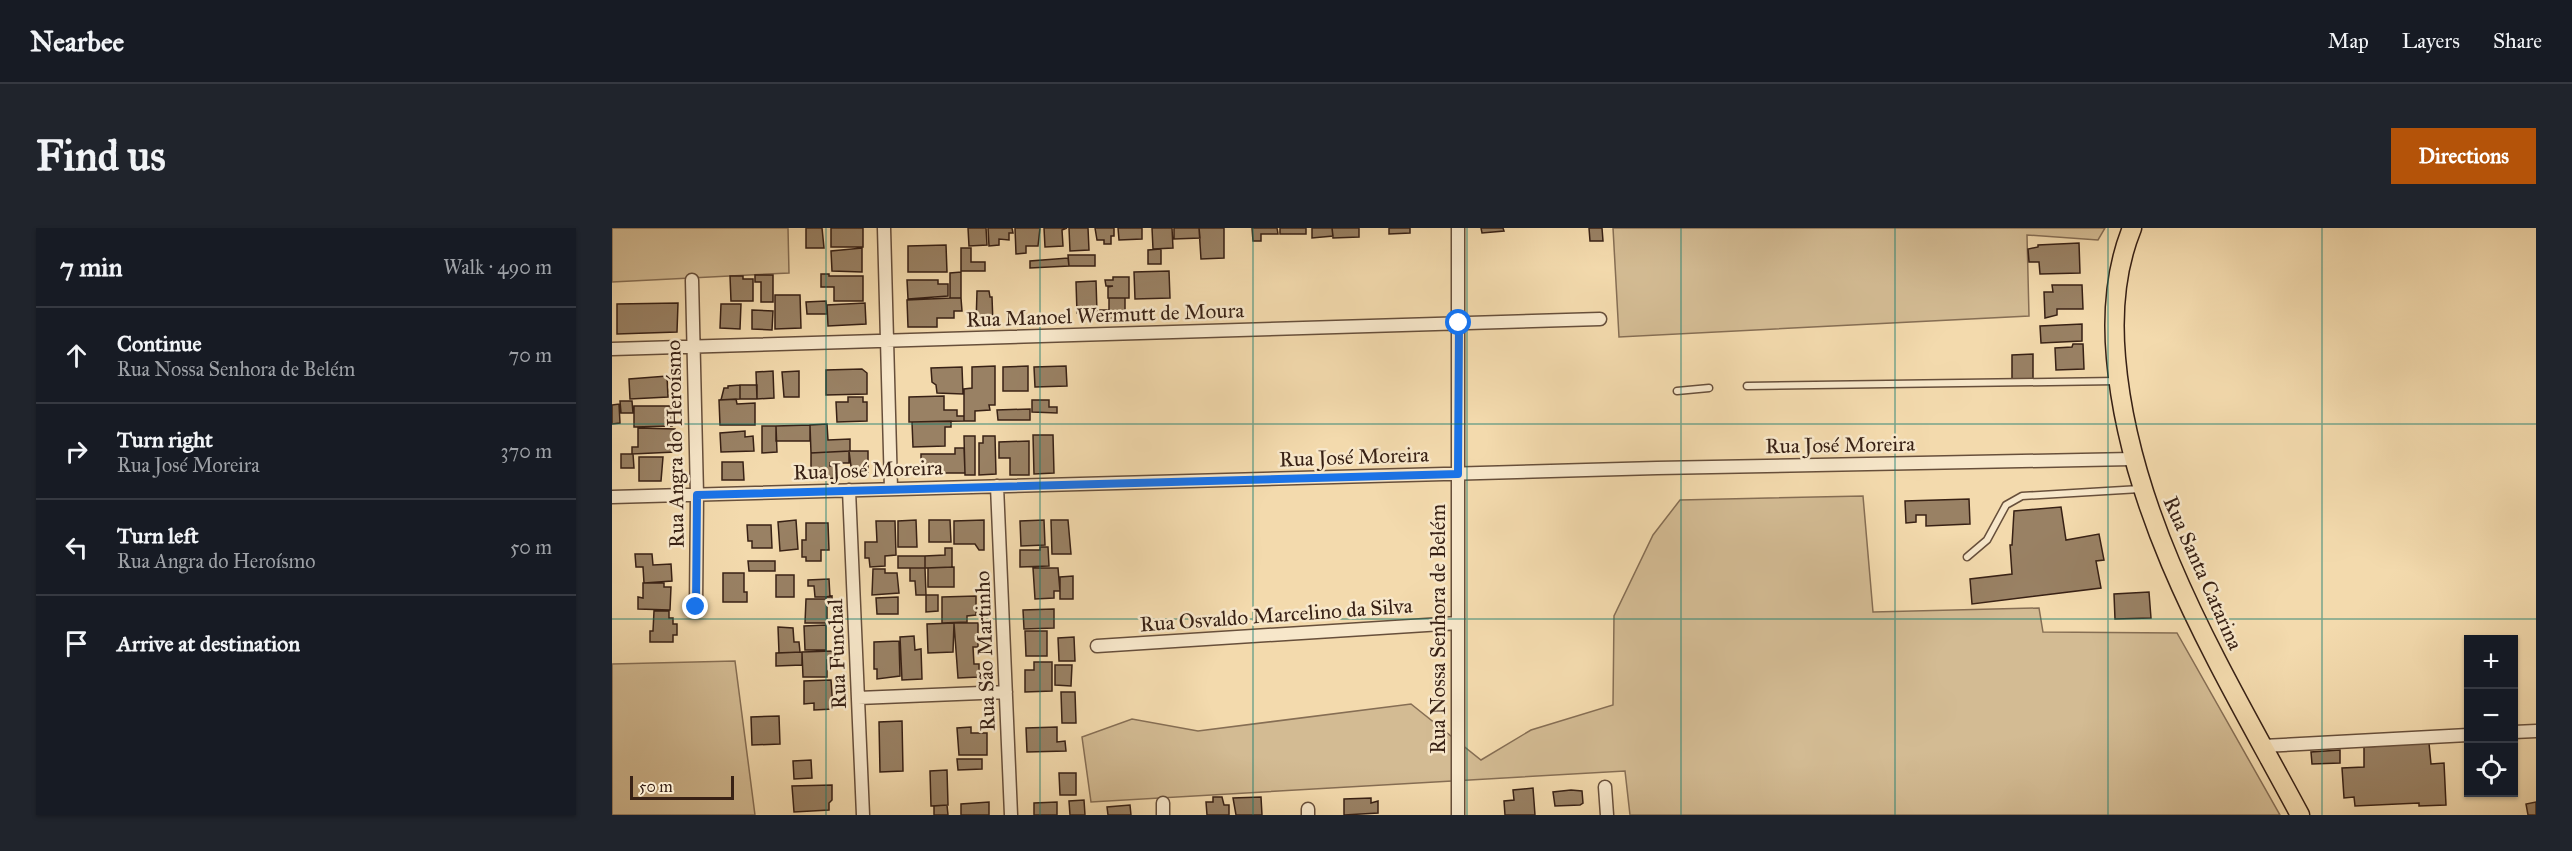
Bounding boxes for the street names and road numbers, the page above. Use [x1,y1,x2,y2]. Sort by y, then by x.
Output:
street label: Rua Manoel Wermutt de Moura [965,297,1245,333]
street label: Rua Angra do Heroísmo [660,339,690,548]
street label: Rua José Moreira [1765,431,1915,459]
street label: Rua José Moreira [1279,441,1430,473]
street label: Rua José Moreira [793,454,944,486]
street label: Rua Santa Catarina [2157,492,2249,654]
street label: Rua Nossa Senhora de Belém [1425,504,1451,754]
street label: Rua São Martinho [969,570,1001,732]
street label: Rua Osvaldo Marcelino da Silva [1139,592,1413,637]
street label: Rua Funchal [822,598,852,710]

